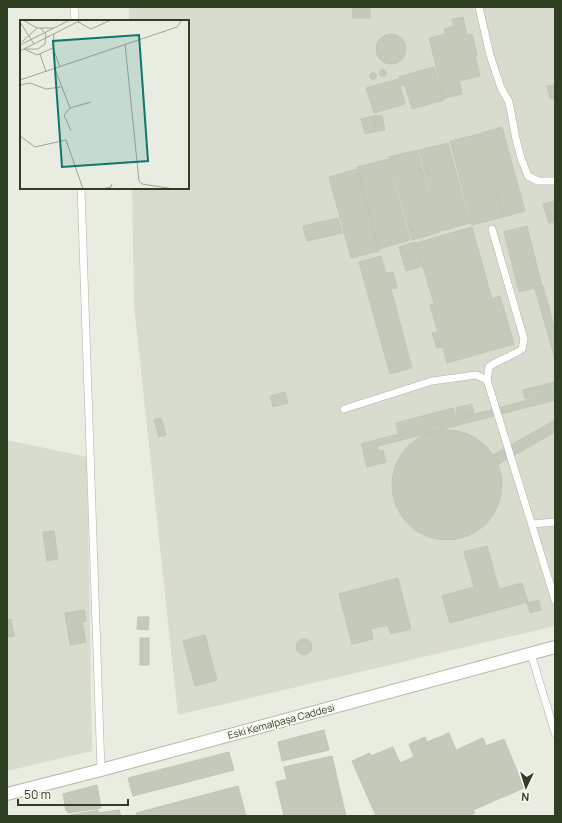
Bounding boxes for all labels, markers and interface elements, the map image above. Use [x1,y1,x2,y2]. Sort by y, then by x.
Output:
inset map [20,20,189,189]
street label: Eski Kemalpaşa Caddesi [226,700,336,742]
north arrow [506,767,546,807]
scale bar [18,781,128,807]
text: 50 m [24,786,51,803]
text: N [521,790,530,805]

